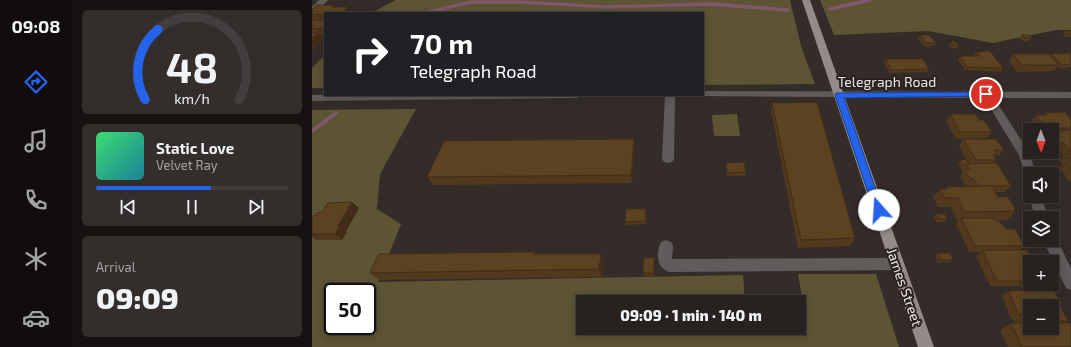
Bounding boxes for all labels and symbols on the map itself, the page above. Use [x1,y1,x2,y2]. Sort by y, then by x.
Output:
street label: Telegraph Road [838,73,936,90]
pin [969,77,1003,111]
north arrow [1023,123,1059,159]
position arrow [858,189,900,231]
street label: James Street [884,246,926,328]
speed limit sign: 50 [324,283,376,335]

